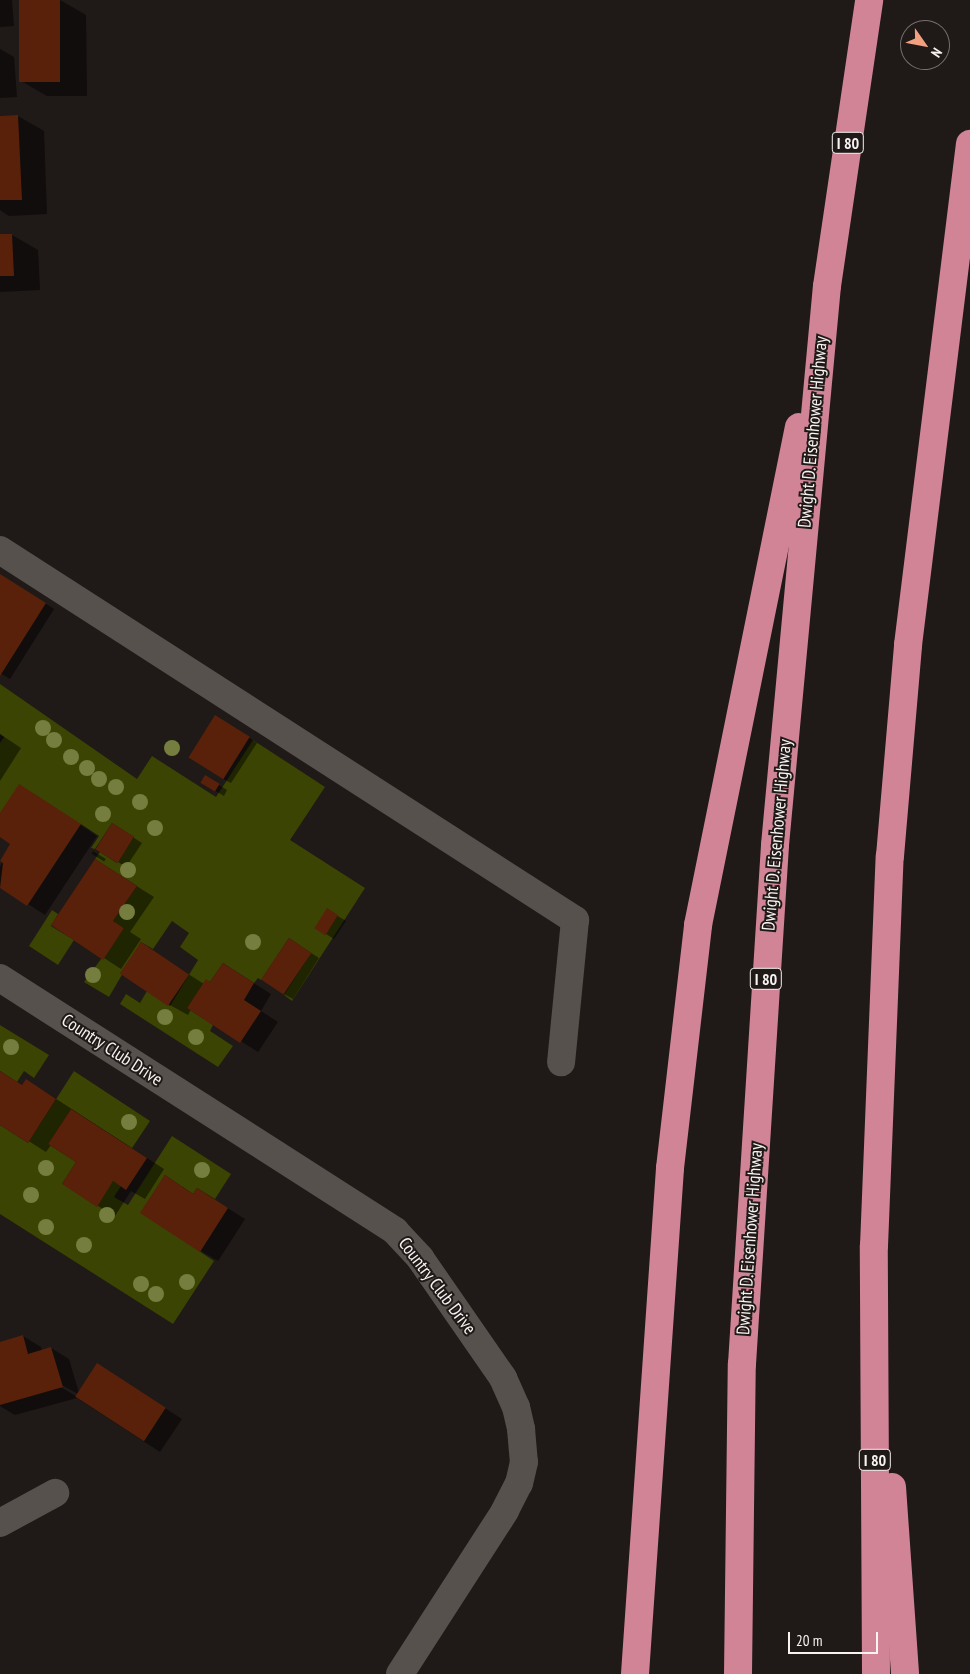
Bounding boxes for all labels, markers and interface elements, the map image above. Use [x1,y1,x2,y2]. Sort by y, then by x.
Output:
north arrow [900,20,950,70]
text: N [927,45,946,61]
road number: I 80 [832,130,864,156]
street label: Dwight D. Eisenhower Highway [794,335,832,529]
street label: Dwight D. Eisenhower Highway [758,738,796,932]
road number: I 80 [750,966,782,992]
street label: Country Club Drive [57,1009,167,1091]
street label: Dwight D. Eisenhower Highway [732,1142,768,1336]
street label: Country Club Drive [393,1233,481,1339]
road number: I 80 [859,1446,891,1474]
scale bar [790,1622,880,1654]
text: 20 m [796,1631,822,1650]

